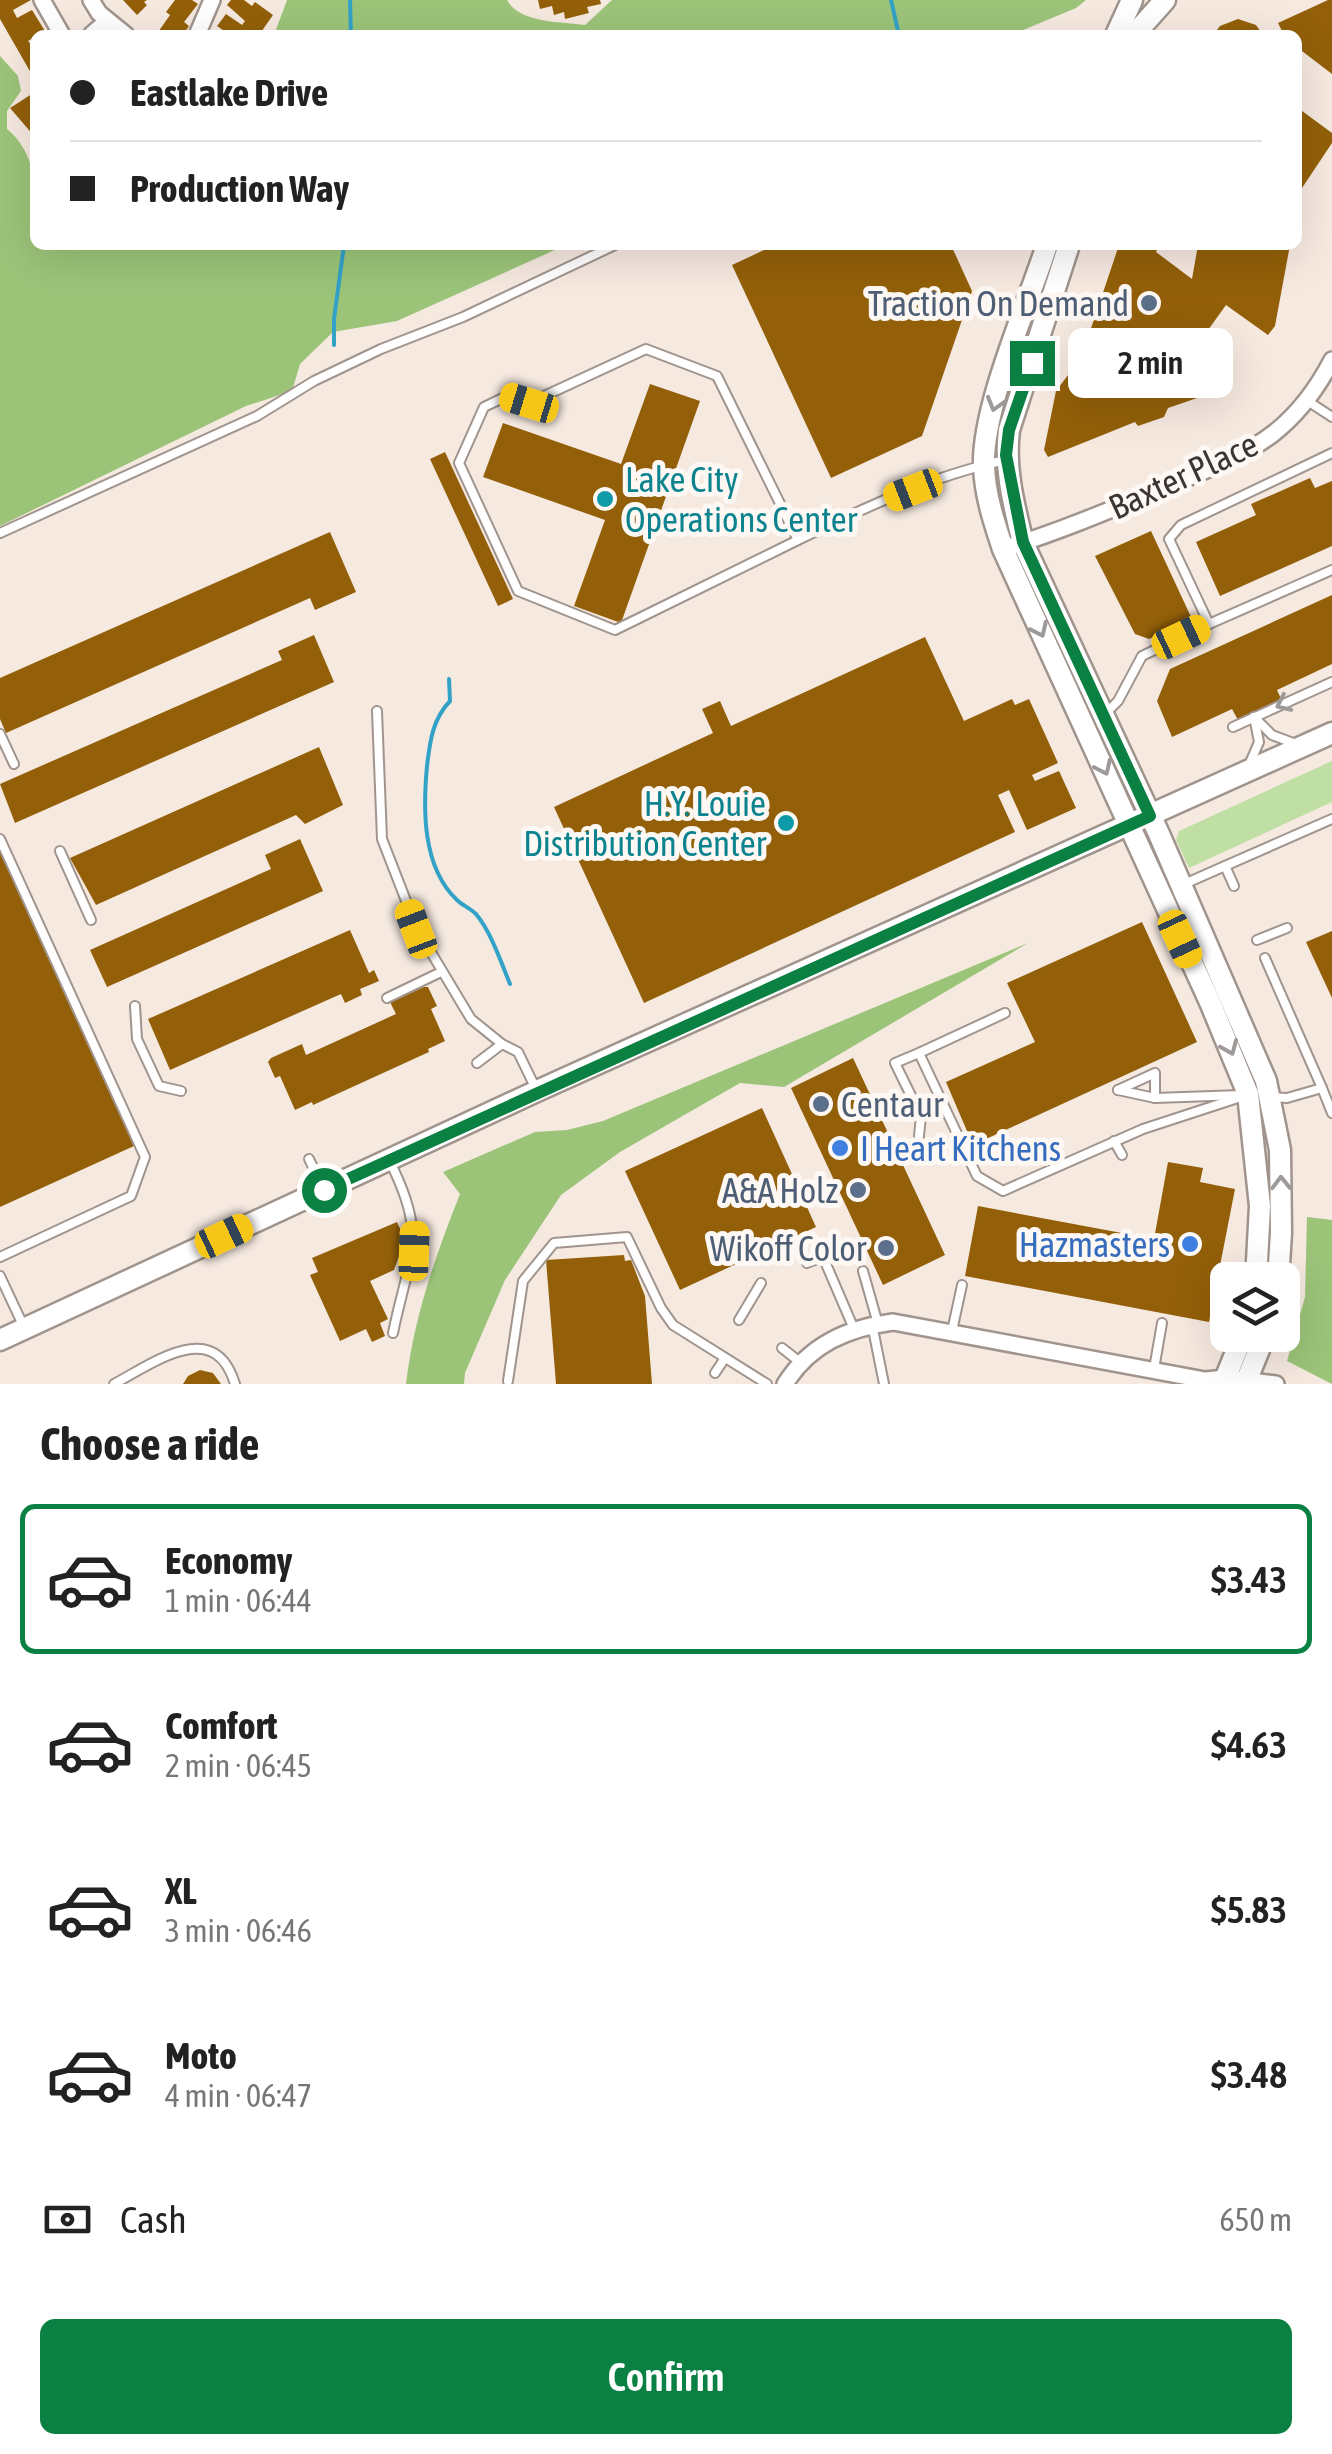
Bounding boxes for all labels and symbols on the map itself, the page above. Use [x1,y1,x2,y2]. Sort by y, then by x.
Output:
place label: Traction On Demand [868,283,1129,323]
marker: Traction On Demand [1138,292,1160,314]
callout: 2 min [1067,328,1232,398]
route end [1010,341,1055,386]
car [496,380,562,426]
one-way arrow [985,395,1006,412]
street label: Baxter Place [1102,423,1264,527]
place label: Lake City Operations Center [625,459,858,539]
car [880,465,946,515]
marker: Lake City Operations Center [594,488,616,510]
car [1147,611,1215,663]
one-way arrow [1028,620,1048,638]
one-way arrow [1275,692,1293,712]
one-way arrow [1091,758,1111,776]
place label: H.Y. Louie Distribution Center [523,783,767,863]
marker: H.Y. Louie Distribution Center [775,812,797,834]
car [391,896,441,962]
car [1154,905,1206,973]
one-way arrow [1218,1037,1238,1055]
place label: Centaur [841,1084,944,1124]
marker: Centaur [810,1093,832,1115]
place label: I Heart Kitchens [860,1128,1061,1168]
marker: I Heart Kitchens [829,1137,851,1159]
route start [302,1168,347,1213]
place label: A&A Holz [722,1170,838,1210]
one-way arrow [1270,1174,1291,1190]
marker: A&A Holz [847,1179,869,1201]
car [190,1210,258,1262]
car [398,1220,430,1282]
place label: Hazmasters [1019,1224,1170,1264]
place label: Wikoff Color [710,1228,867,1268]
marker: Hazmasters [1179,1233,1201,1255]
marker: Wikoff Color [875,1237,897,1259]

